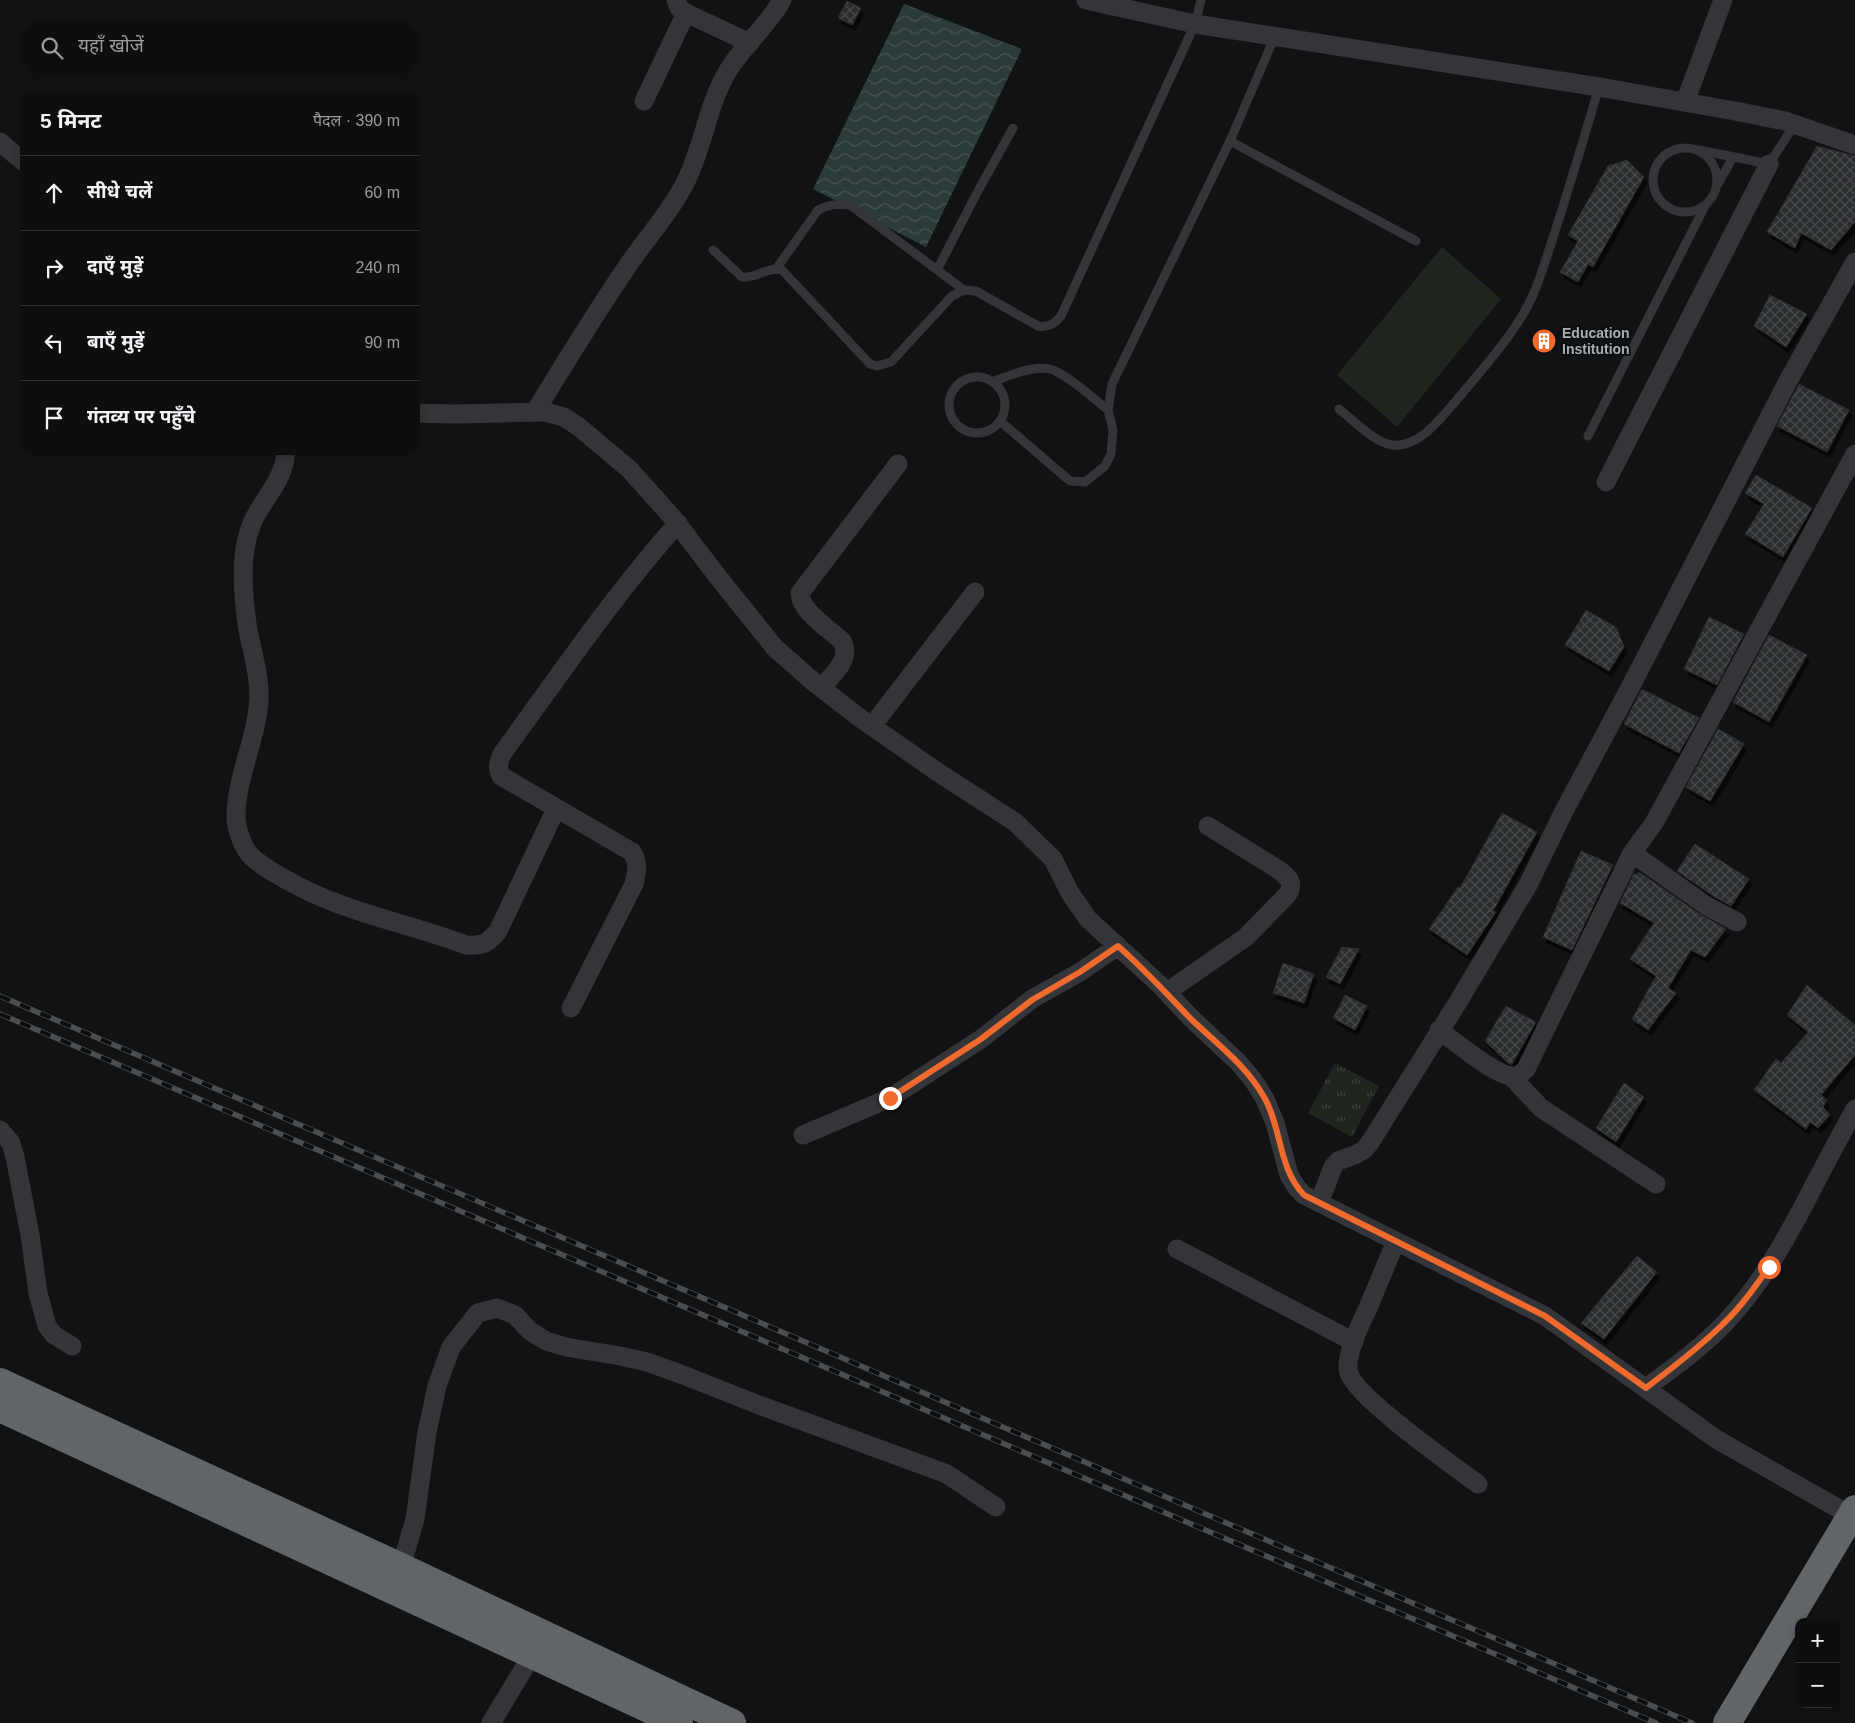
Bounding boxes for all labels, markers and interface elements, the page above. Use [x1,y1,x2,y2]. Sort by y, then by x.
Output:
search box [20,20,420,75]
icon: search [38,34,66,62]
text: यहाँ खोजें [78,35,144,56]
text: 5 मिनट [40,109,102,132]
text: पैदल · 390 m [313,112,400,129]
icon: ahead [40,179,68,207]
text: सीधे चलें [87,181,152,202]
text: 60 m [364,184,400,201]
icon: right [40,254,68,282]
text: दाएँ मुड़ें [87,256,143,277]
text: 240 m [356,259,400,276]
place label: Education Institution [1562,325,1630,357]
building icon: Education Institution [1531,328,1557,354]
icon: left [40,329,68,357]
text: बाएँ मुड़ें [87,331,144,352]
text: 90 m [364,334,400,351]
icon: arrive [40,404,68,432]
text: गंतव्य पर पहुँचे [87,406,195,427]
route end [879,1087,902,1110]
route start [1758,1256,1781,1279]
map controls [1795,1618,1840,1708]
button: + [1795,1618,1840,1663]
button: − [1795,1663,1840,1708]

